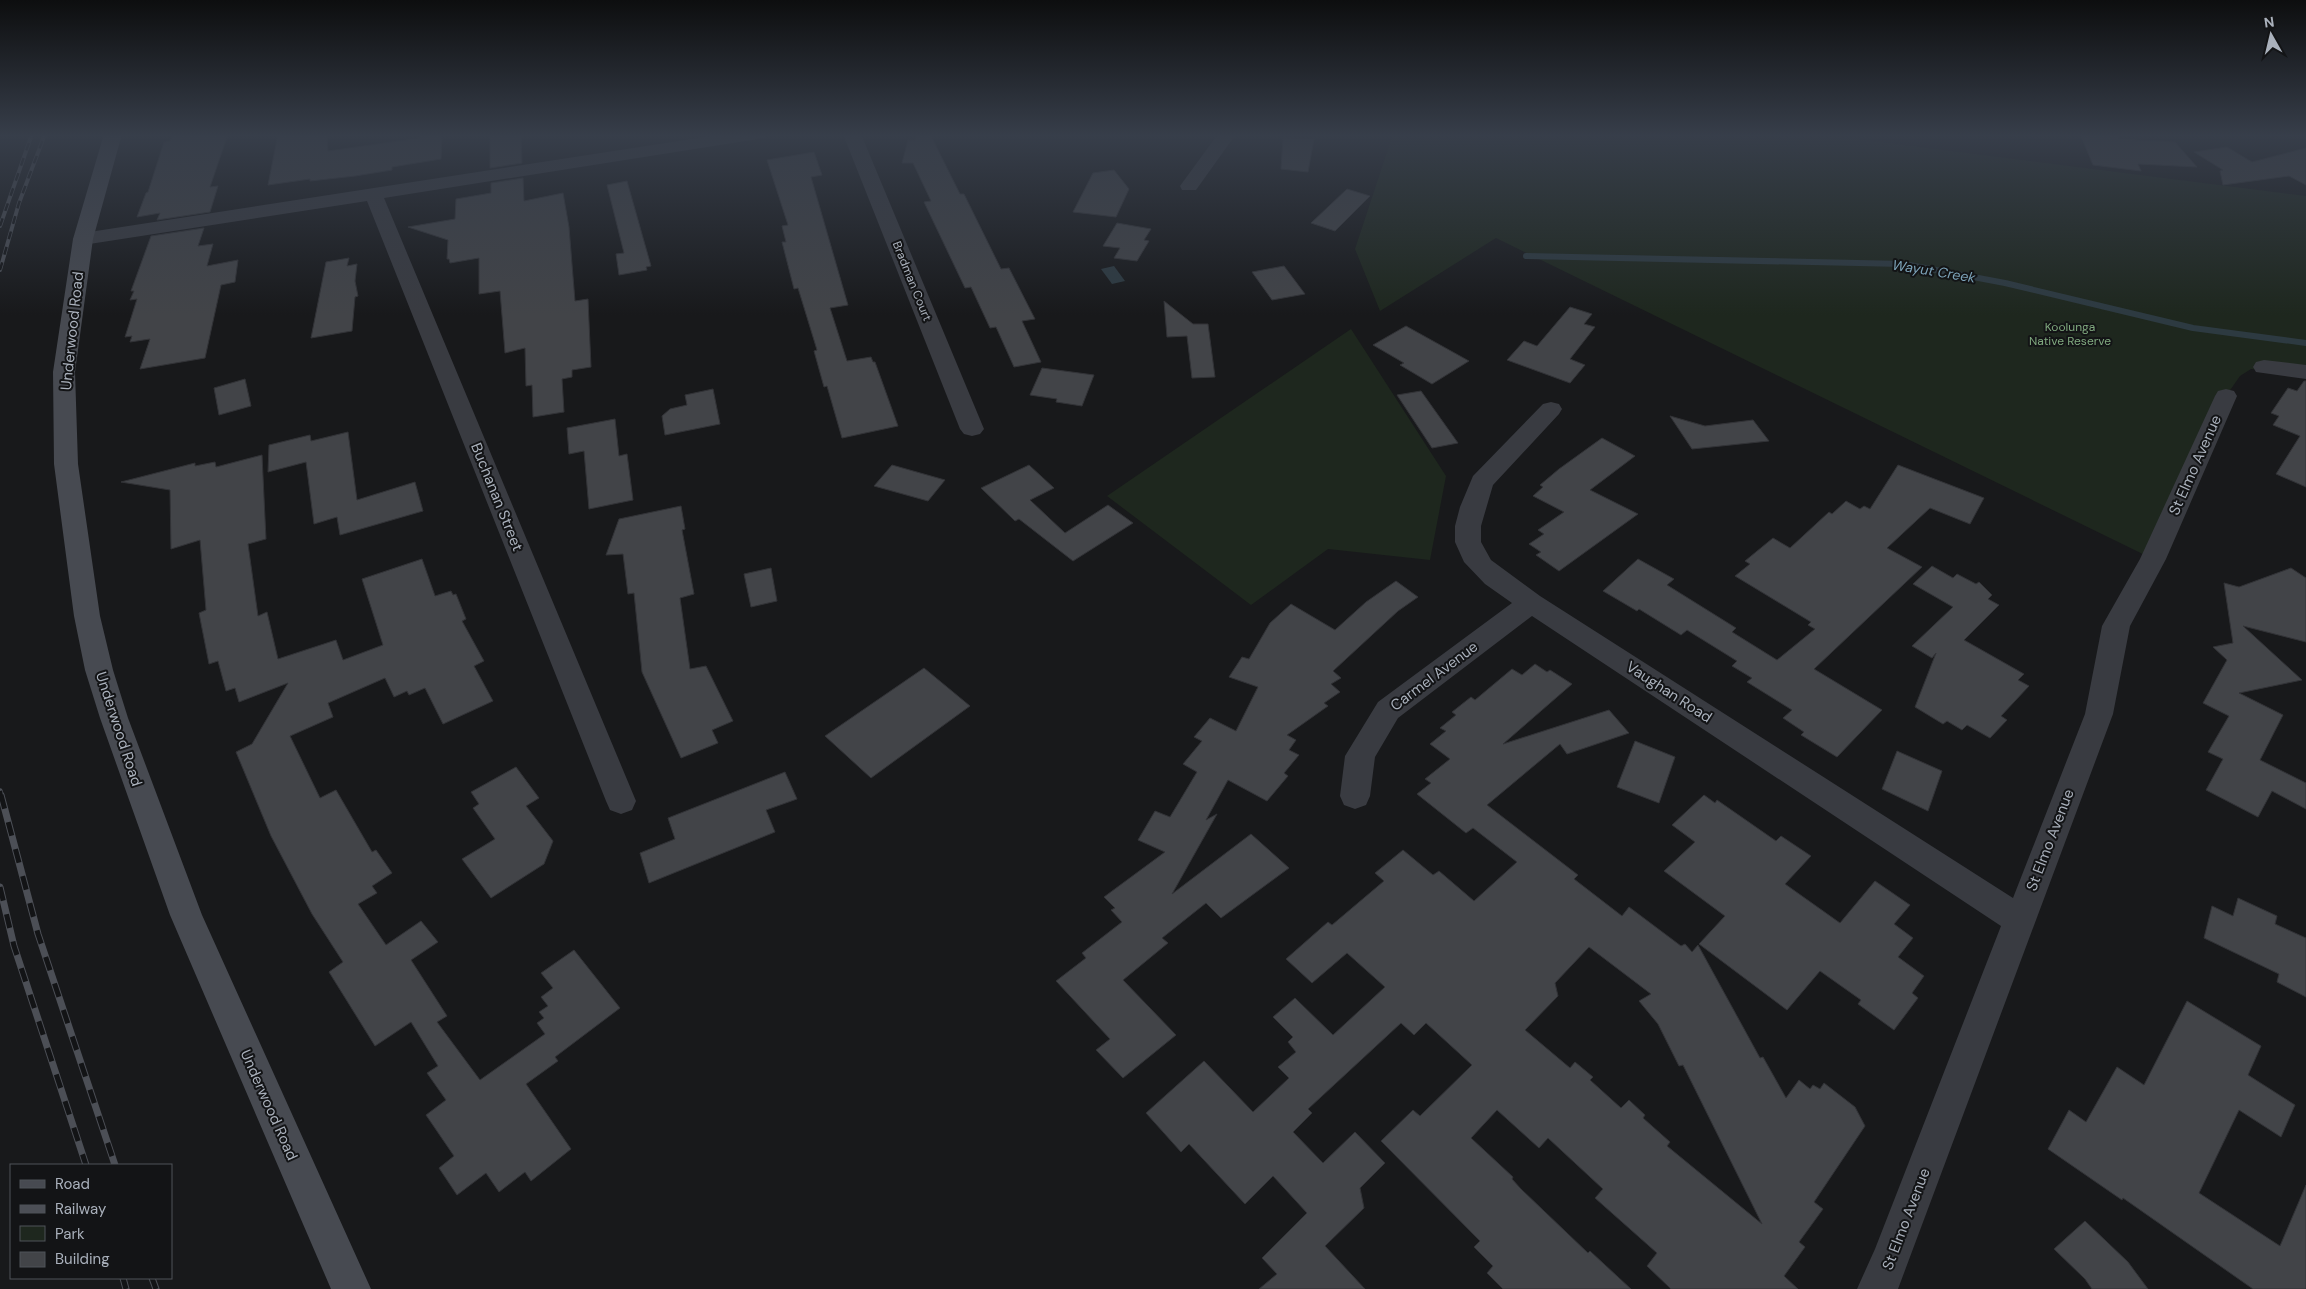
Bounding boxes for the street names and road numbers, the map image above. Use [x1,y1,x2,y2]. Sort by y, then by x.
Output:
street label: Bradman Court [889,239,935,324]
street label: Underwood Road [56,271,88,391]
street label: St Elmo Avenue [2164,412,2226,518]
street label: Buchanan Street [466,440,528,554]
street label: Carmel Avenue [1386,637,1482,715]
street label: Vaughan Road [1622,657,1716,727]
street label: Underwood Road [91,669,147,789]
street label: St Elmo Avenue [2021,786,2079,894]
street label: Underwood Road [236,1046,302,1164]
street label: St Elmo Avenue [1877,1165,1935,1273]

